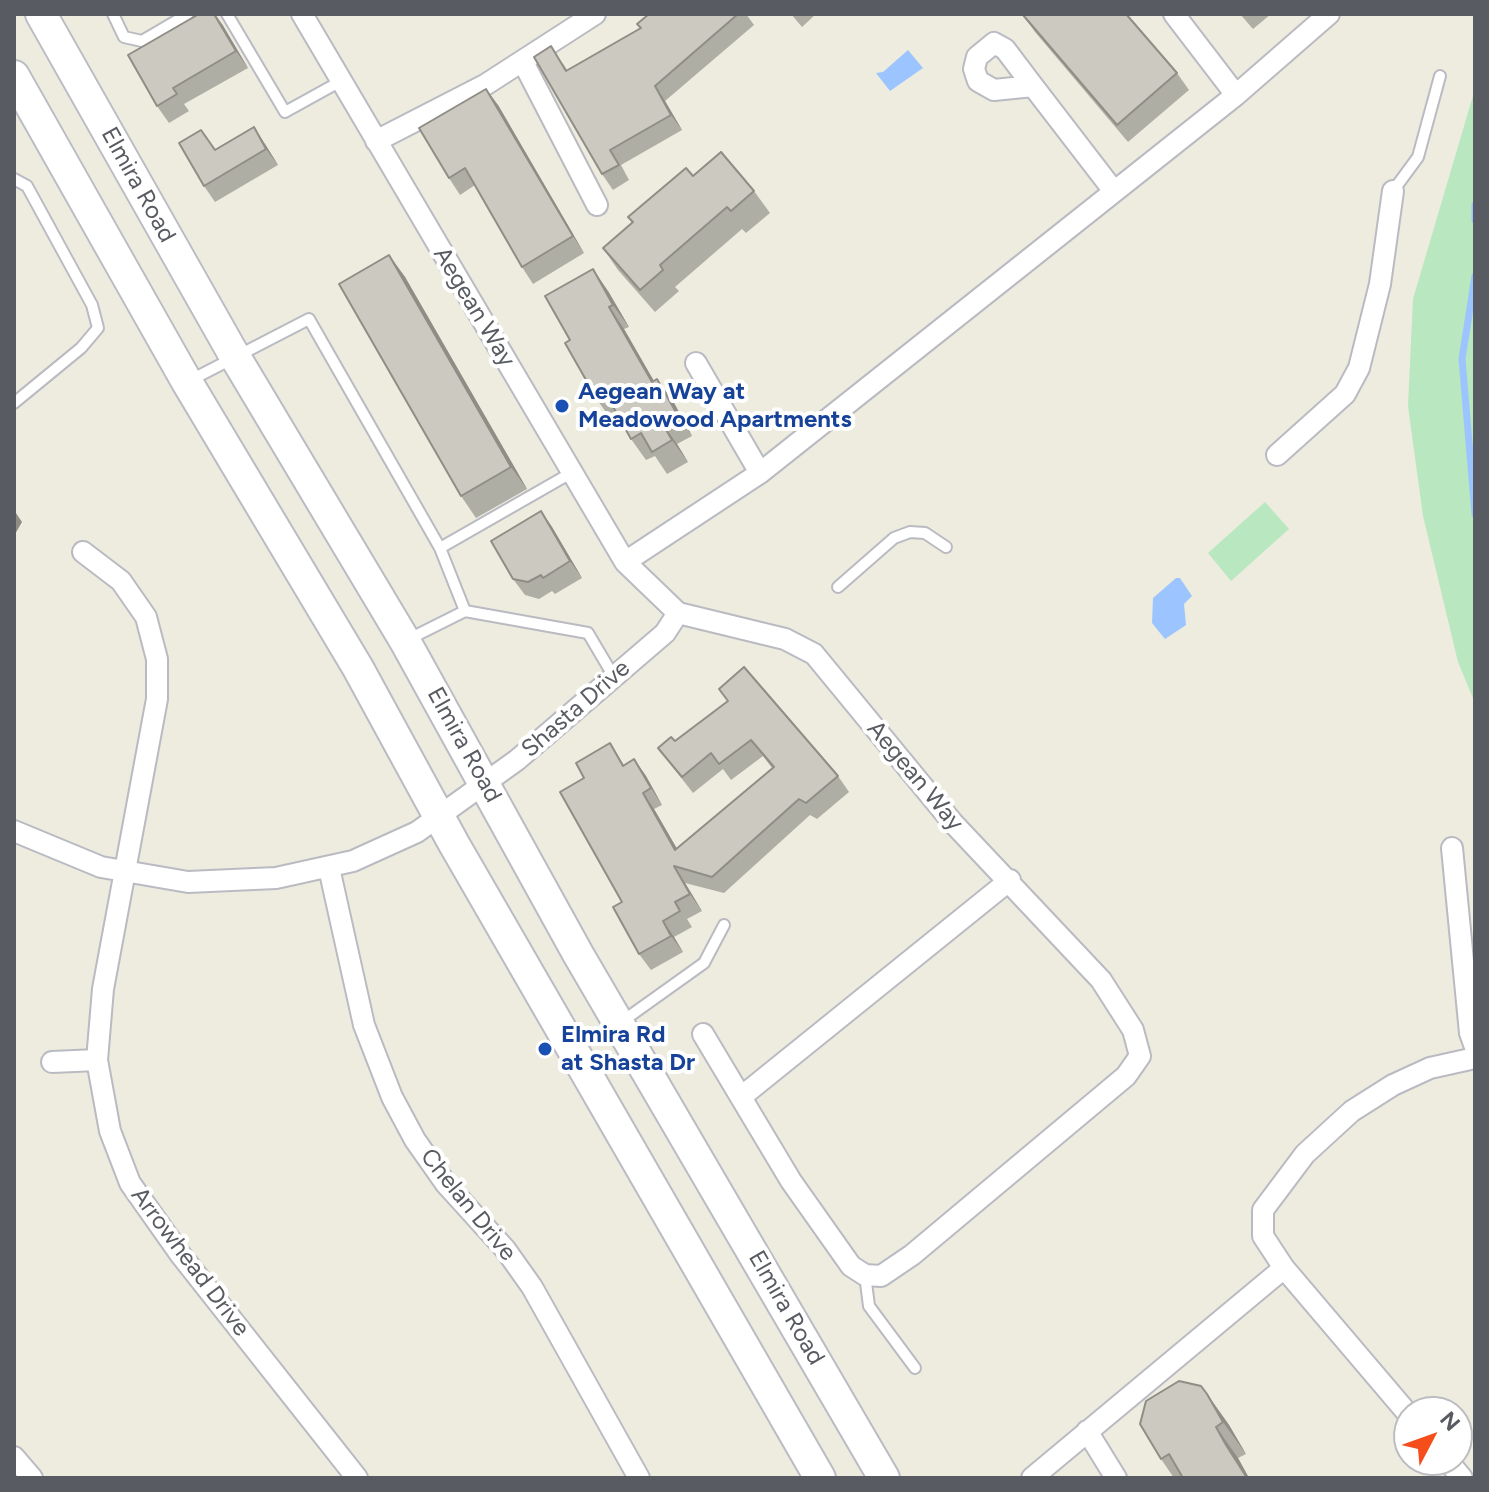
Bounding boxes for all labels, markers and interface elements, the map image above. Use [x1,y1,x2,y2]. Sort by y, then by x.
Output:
street label: Elmira Road [95,122,181,248]
street label: Aegean Way [427,242,521,372]
place label: Aegean Way at Meadowood Apartments [578,378,852,434]
marker: Aegean Way at Meadowood Apartments [553,397,571,415]
street label: Shasta Drive [516,654,636,764]
street label: Elmira Road [421,682,507,808]
street label: Aegean Way [861,715,969,837]
place label: Elmira Rd at Shasta Dr [561,1021,695,1077]
marker: Elmira Rd at Shasta Dr [536,1040,554,1058]
street label: Chelan Drive [414,1143,522,1267]
street label: Arrowhead Drive [125,1182,255,1342]
street label: Elmira Road [742,1246,830,1370]
north arrow [1393,1396,1473,1476]
text: N [1434,1406,1466,1437]

